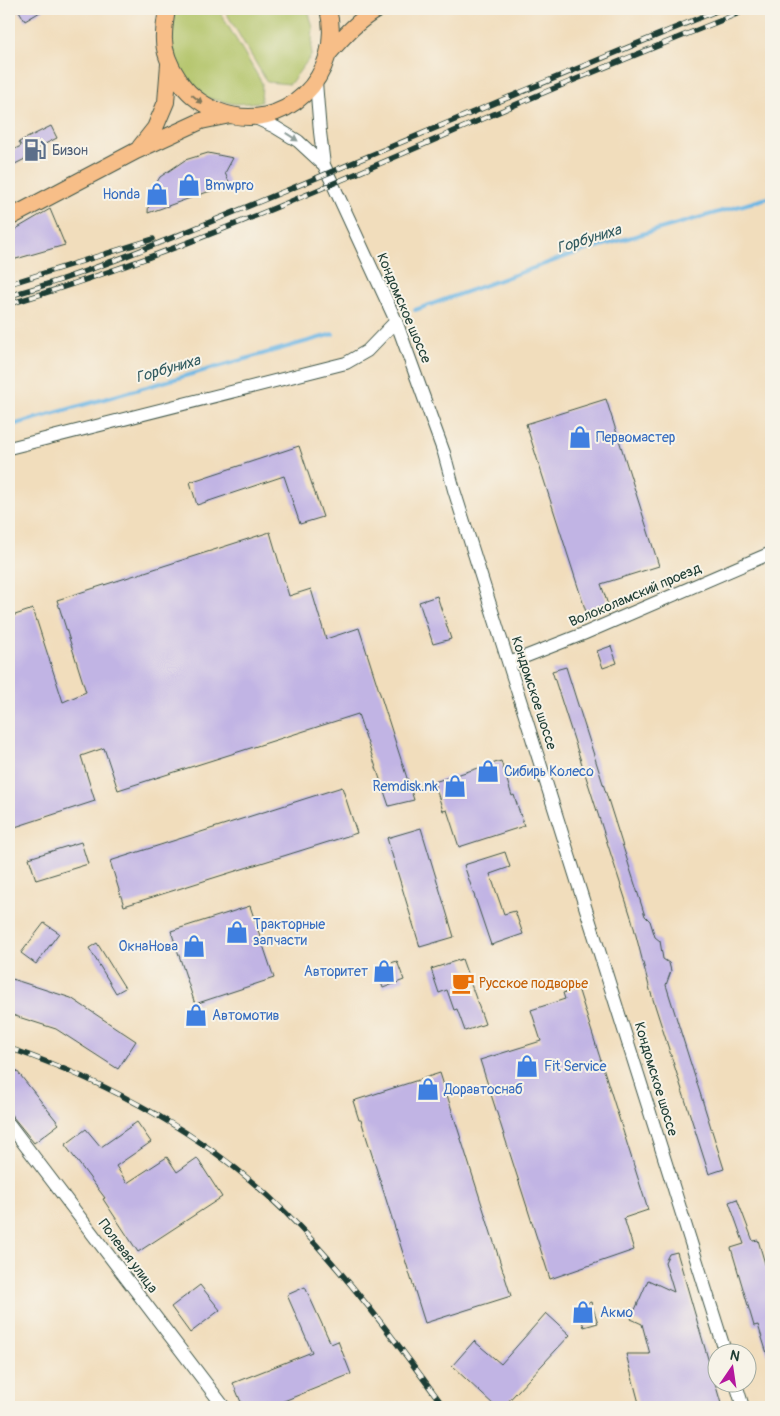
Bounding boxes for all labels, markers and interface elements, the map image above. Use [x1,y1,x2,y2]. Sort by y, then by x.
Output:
one-way arrow [191,93,203,104]
one-way arrow [285,132,298,142]
fuel station icon: Бизон [22,137,48,163]
place label: Бизон [52,142,88,159]
shop icon: Bmwpro [176,172,202,198]
place label: Bmwpro [205,177,254,194]
shop icon: Honda [144,181,170,207]
place label: Honda [102,186,140,203]
water label: Горбуниха [555,220,624,258]
street label: Кондомское шоссе [373,250,435,366]
water label: Горбуниха [134,350,203,387]
shop icon: Первомастер [567,424,593,450]
place label: Первомастер [596,429,676,446]
street label: Волоколамский проезд [566,559,704,631]
street label: Кондомское шоссе [508,634,560,752]
shop icon: Сибирь Колесо [475,758,501,784]
place label: Сибирь Колесо [504,763,594,780]
shop icon: Remdisk.nk [442,773,468,799]
place label: Remdisk.nk [372,778,438,795]
place label: Тракторные запчасти [253,916,325,949]
shop icon: Тракторные запчасти [224,919,250,945]
shop icon: ОкнаНова [181,933,207,959]
place label: ОкнаНова [119,938,178,955]
shop icon: Авторитет [371,958,397,984]
place label: Авторитет [304,963,368,980]
cafe icon: Русское подворье [450,970,476,996]
place label: Русское подворье [479,975,588,992]
shop icon: Автомотив [183,1002,209,1028]
place label: Автомотив [212,1007,279,1024]
street label: Кондомское шоссе [631,1020,681,1138]
shop icon: Fit Service [514,1053,540,1079]
place label: Fit Service [544,1058,607,1075]
shop icon: Доравтоснаб [415,1076,441,1102]
place label: Доравтоснаб [443,1081,523,1098]
street label: Полевая улица [95,1216,161,1296]
shop icon: Акмо [570,1299,596,1325]
place label: Акмо [600,1304,634,1321]
north arrow [708,1344,758,1394]
text: N [728,1346,741,1365]

